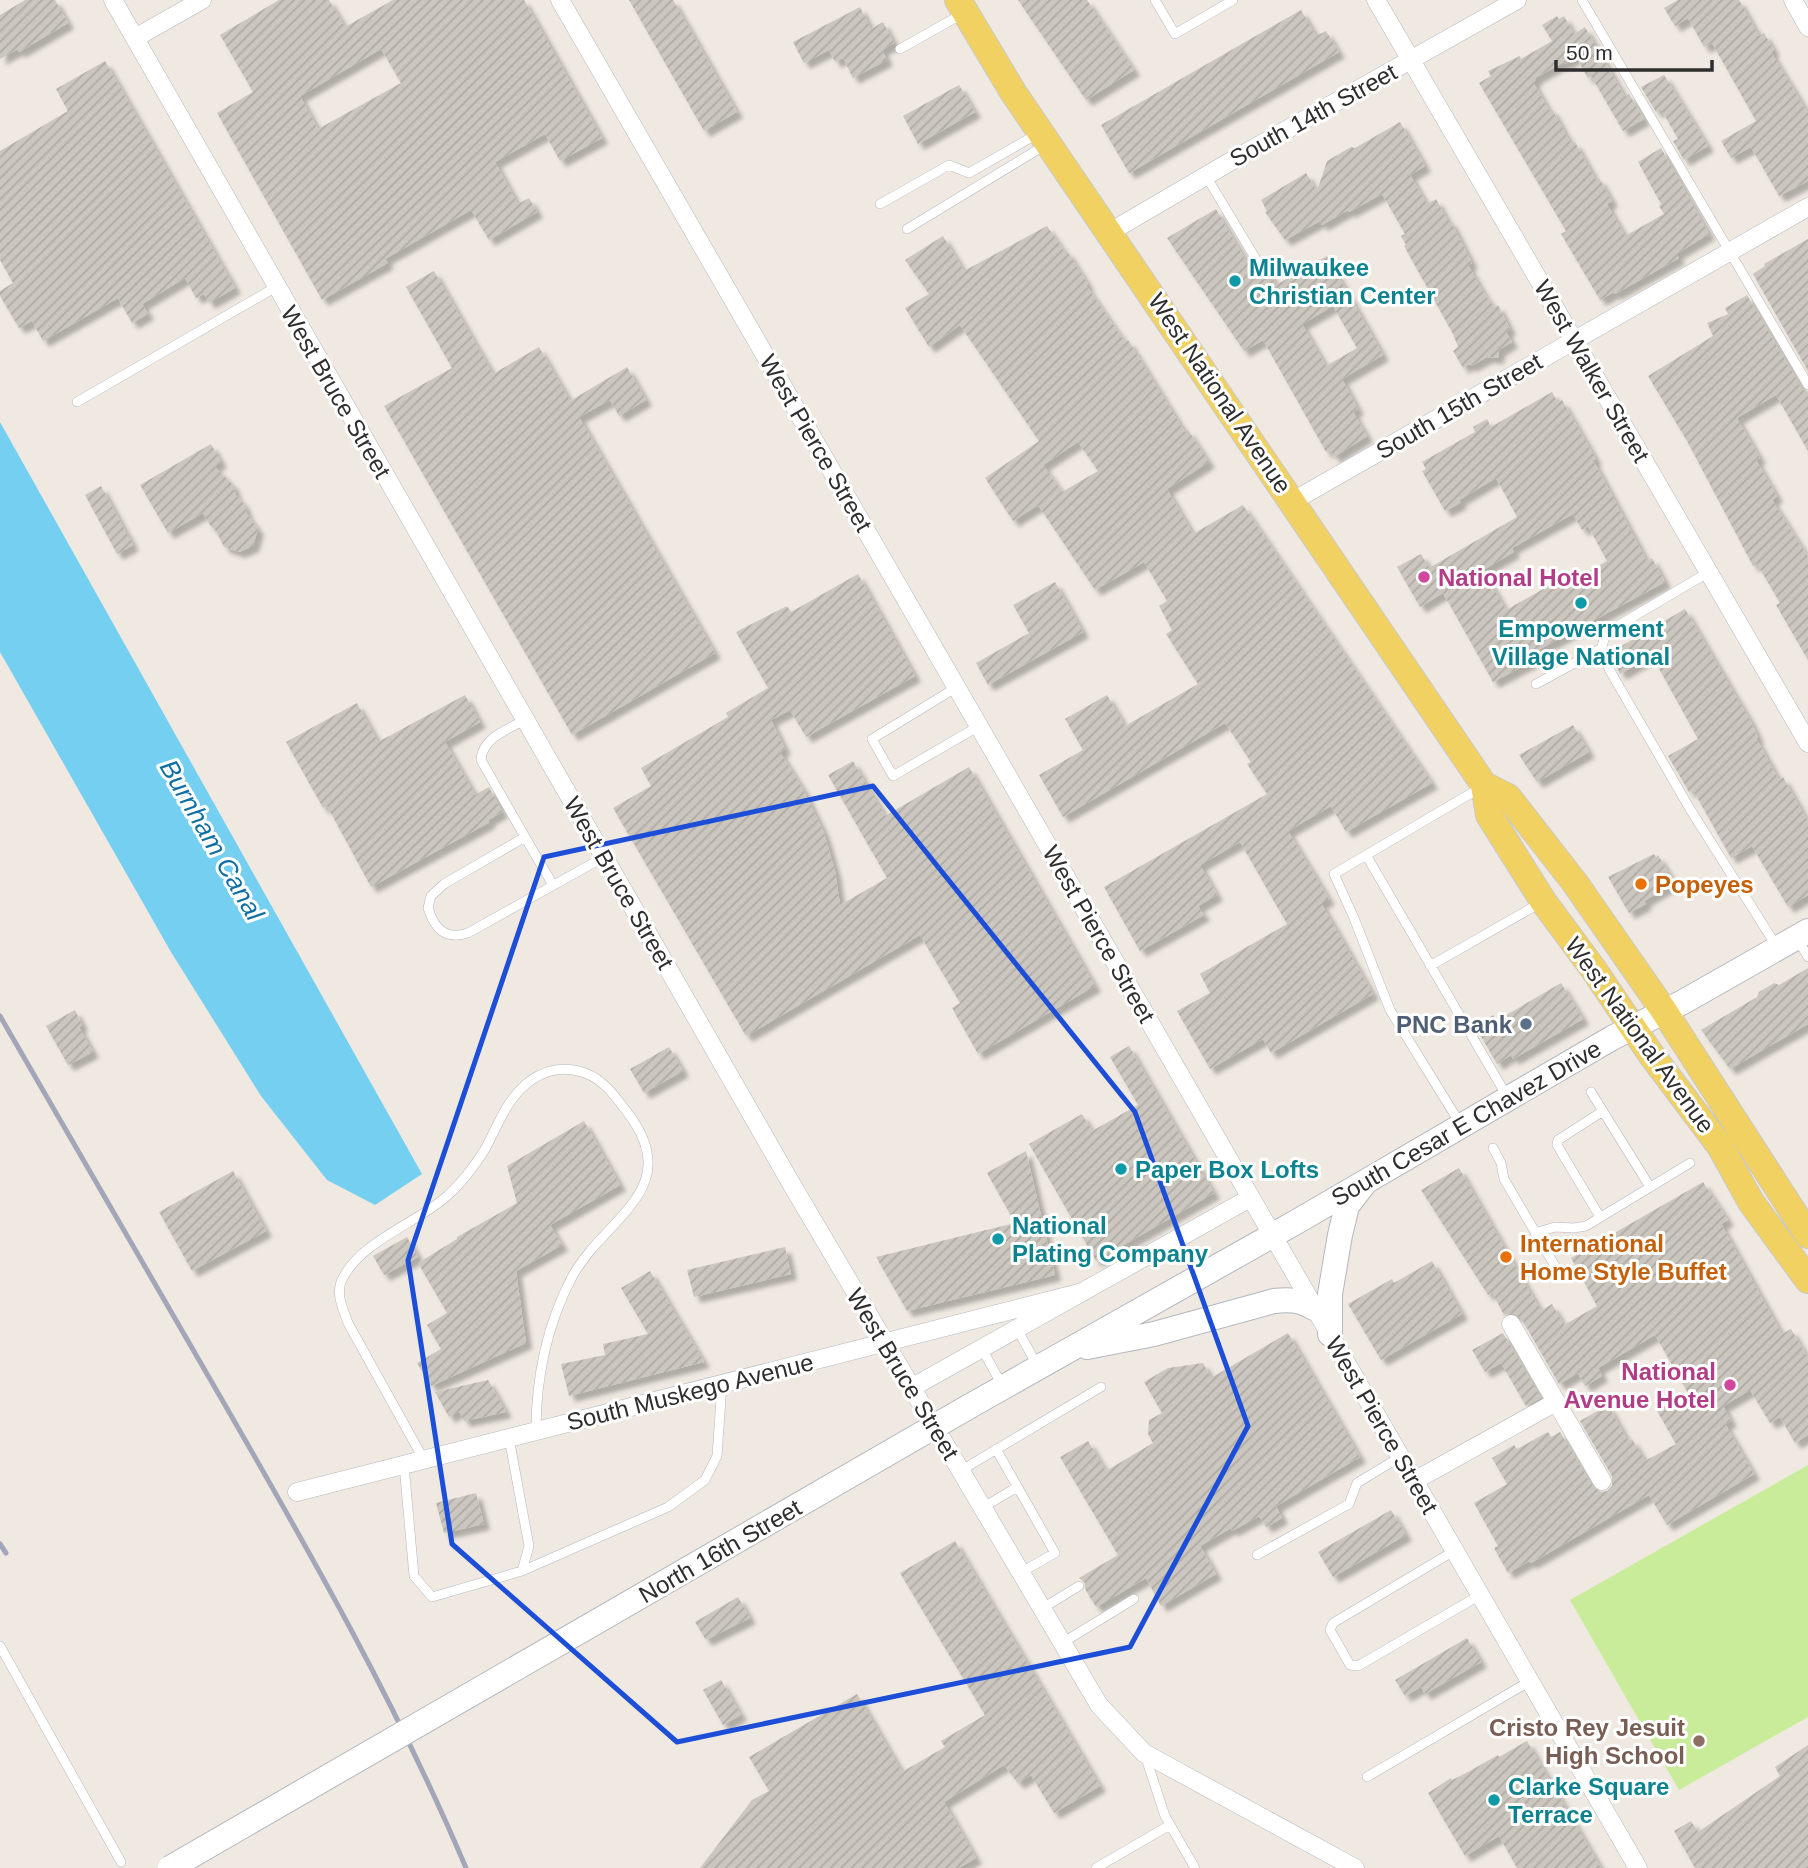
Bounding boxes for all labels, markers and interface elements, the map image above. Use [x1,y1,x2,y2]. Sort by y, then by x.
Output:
scale bar [1556,28,1712,72]
text: 50 m [1566,41,1613,64]
street label: South 14th Street [1225,58,1402,172]
place label: Milwaukee Christian Center [1249,254,1436,309]
marker: Milwaukee Christian Center [1227,273,1243,289]
street label: West Walker Street [1529,275,1655,467]
street label: West National Avenue [1143,288,1297,498]
street label: West Bruce Street [276,301,396,483]
street label: South 15th Street [1371,347,1547,464]
street label: West Pierce Street [754,350,878,536]
place label: National Hotel [1438,564,1599,591]
marker: National Hotel [1416,569,1432,585]
marker: Empowerment Village National [1573,595,1589,611]
place label: Empowerment Village National [1492,615,1670,670]
water label: Burnham Canal [154,754,271,927]
street label: West Bruce Street [559,792,679,974]
street label: West Pierce Street [1037,841,1161,1027]
place label: Popeyes [1655,871,1754,898]
marker: Popeyes [1633,876,1649,892]
street label: West National Avenue [1560,932,1720,1138]
place label: PNC Bank [1396,1011,1513,1038]
marker: PNC Bank [1518,1016,1534,1032]
street label: South Cesar E Chavez Drive [1326,1035,1606,1211]
place label: Paper Box Lofts [1135,1156,1319,1183]
marker: Paper Box Lofts [1113,1161,1129,1177]
place label: National Plating Company [1012,1212,1209,1267]
place label: International Home Style Buffet [1520,1230,1727,1285]
marker: National Plating Company [990,1231,1006,1247]
marker: International Home Style Buffet [1498,1249,1514,1265]
street label: West Bruce Street [841,1284,965,1465]
street label: West Pierce Street [1320,1332,1444,1518]
street label: South Muskego Avenue [564,1348,816,1436]
place label: National Avenue Hotel [1564,1358,1716,1413]
marker: National Avenue Hotel [1722,1377,1738,1393]
street label: North 16th Street [634,1493,806,1608]
place label: Cristo Rey Jesuit High School [1489,1714,1685,1769]
marker: Cristo Rey Jesuit High School [1691,1733,1707,1749]
place label: Clarke Square Terrace [1508,1773,1669,1828]
marker: Clarke Square Terrace [1486,1792,1502,1808]

